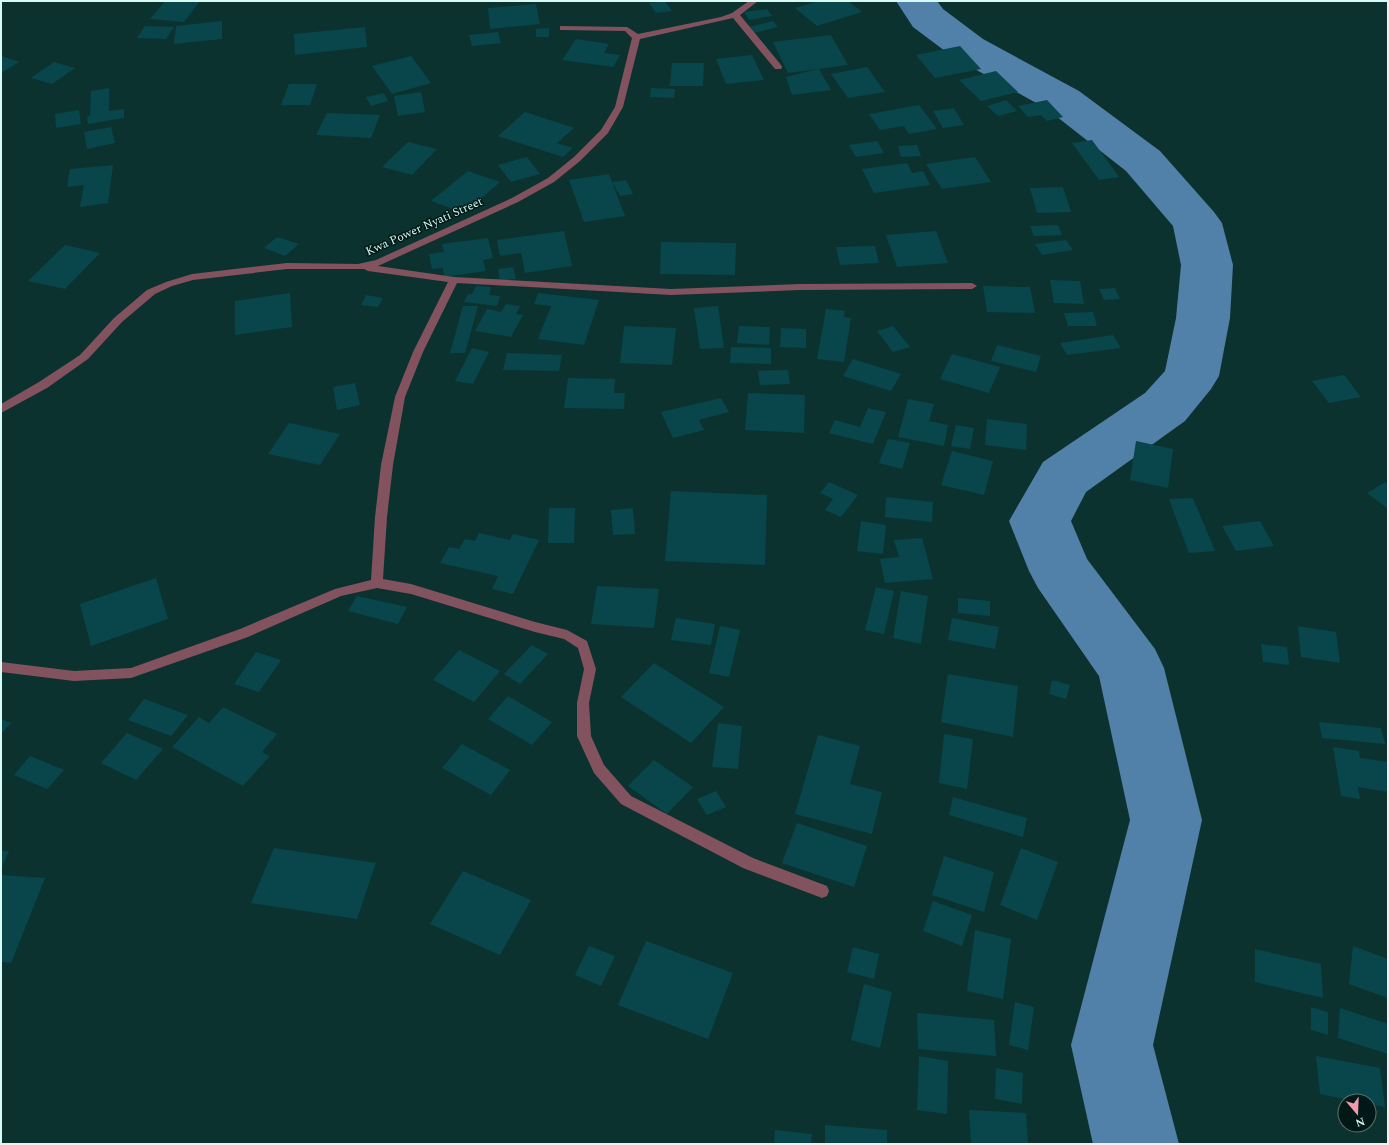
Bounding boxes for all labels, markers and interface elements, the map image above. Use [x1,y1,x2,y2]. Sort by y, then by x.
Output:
street label: Kwa Power Nyati Street [363,192,486,261]
north arrow [1337,1093,1377,1133]
text: N [1353,1112,1367,1131]

